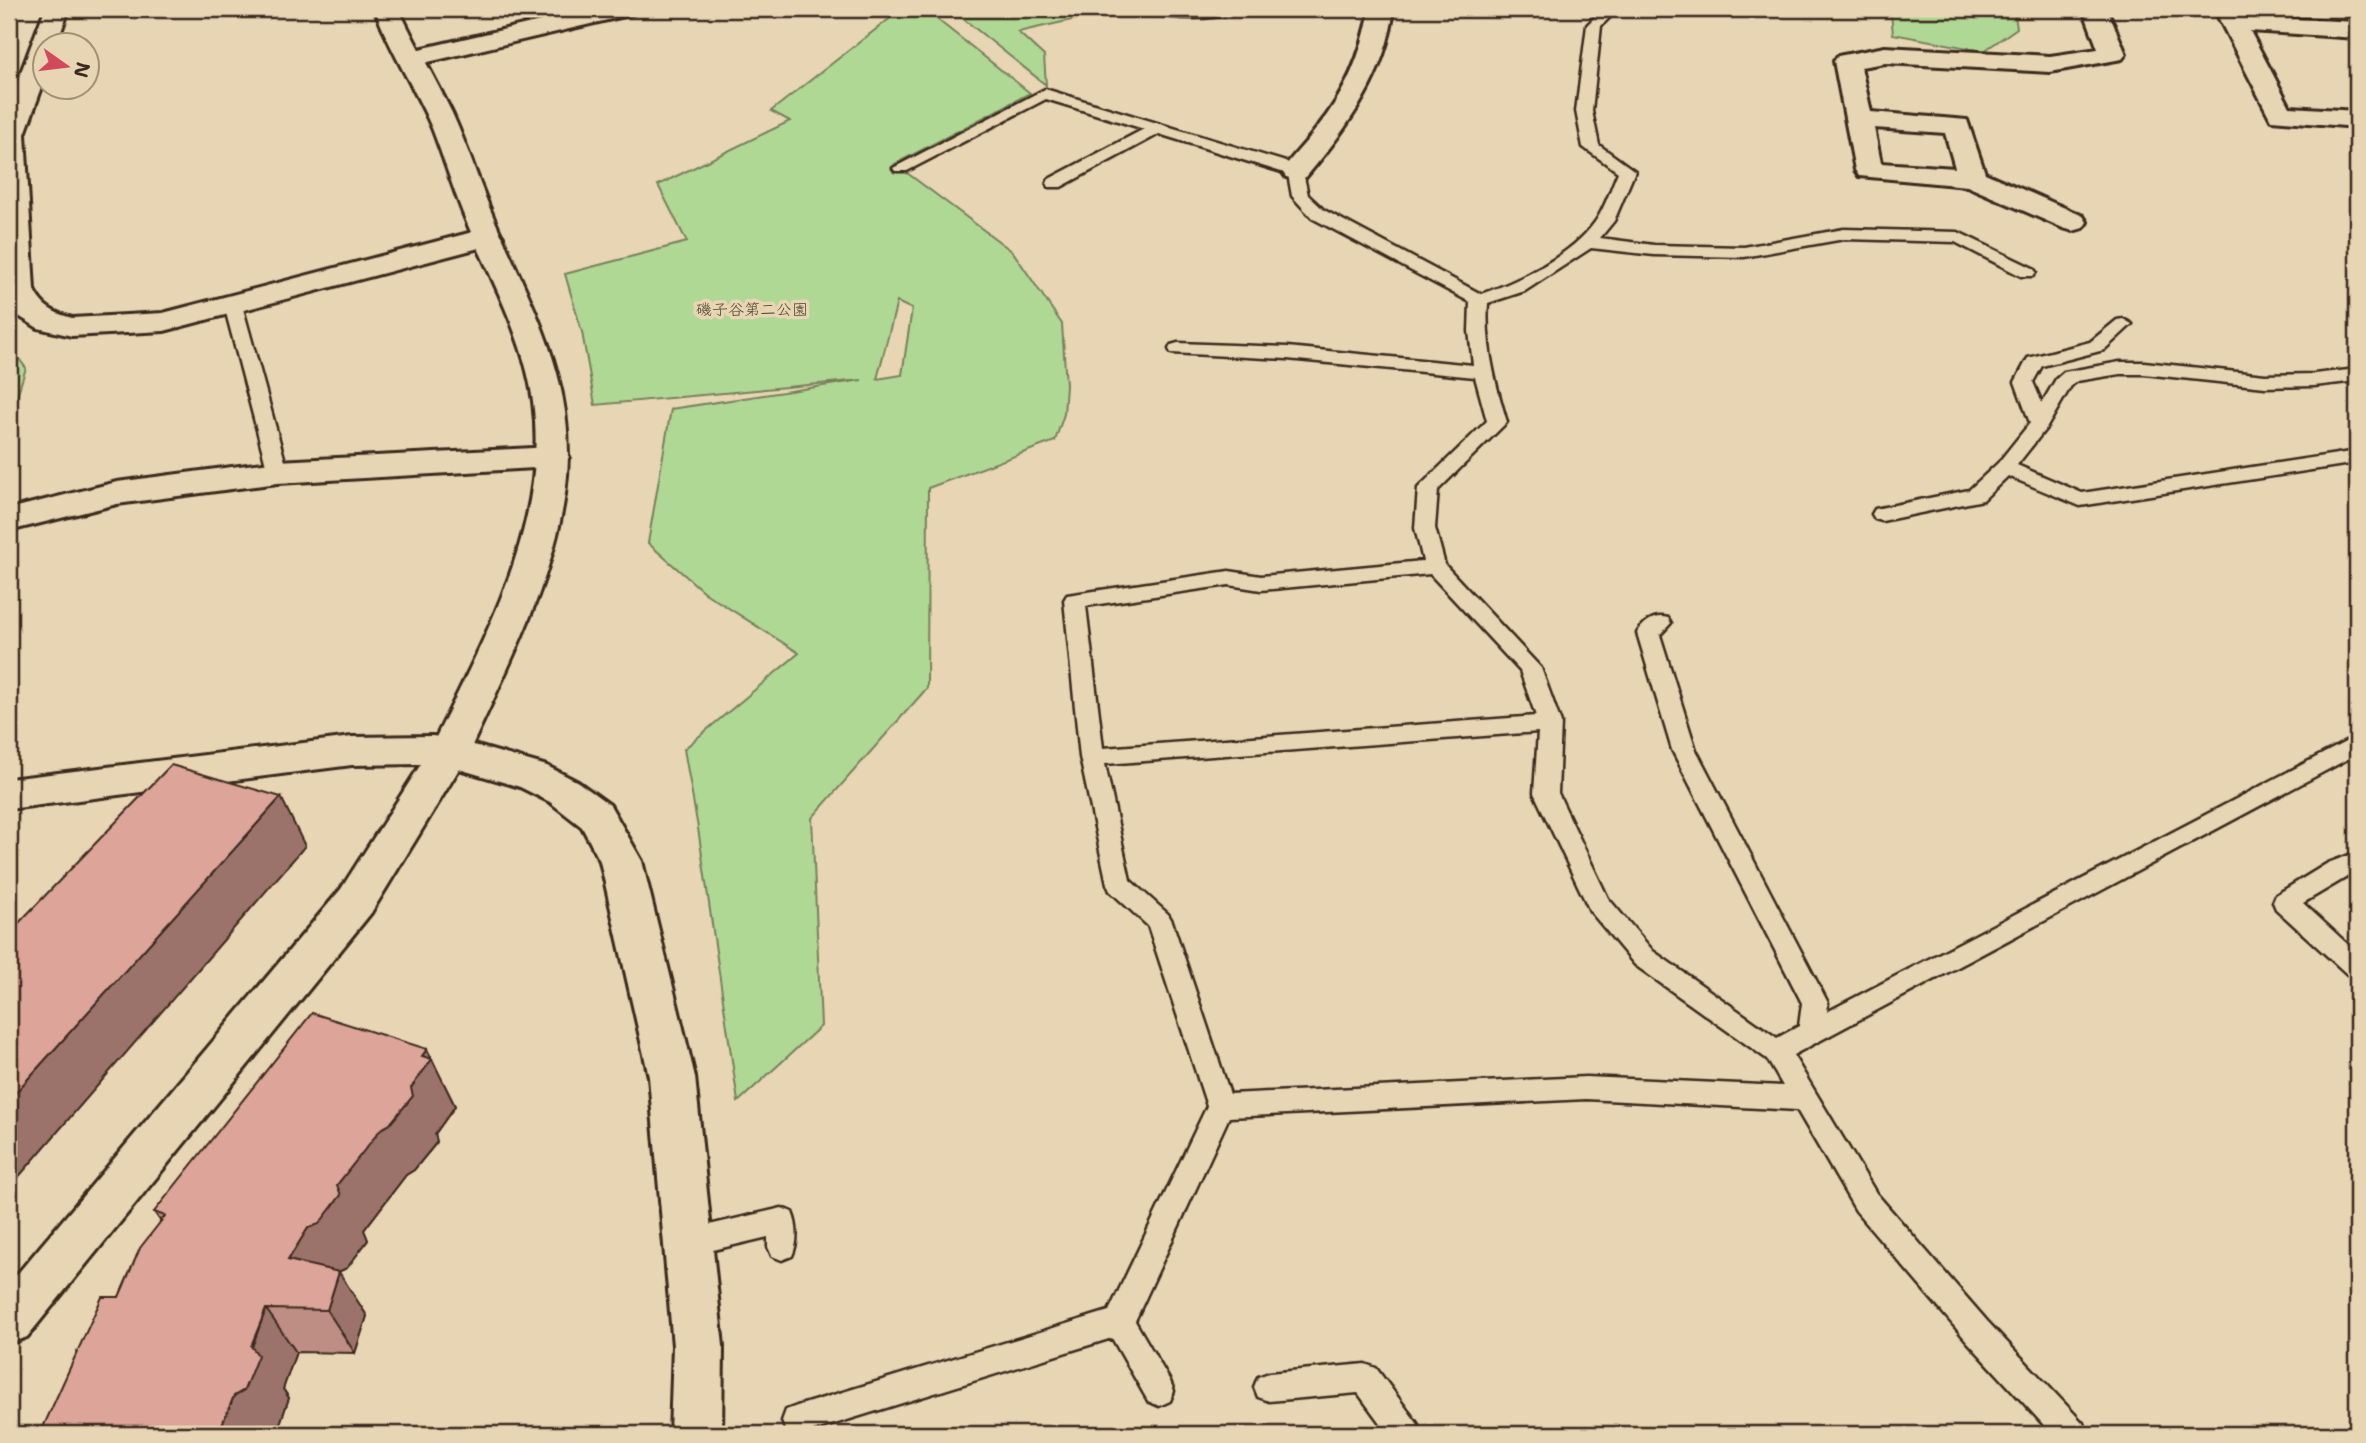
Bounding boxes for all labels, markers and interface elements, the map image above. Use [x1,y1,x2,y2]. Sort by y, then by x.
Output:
north arrow [32,32,102,102]
text: N [68,60,96,80]
park label: 磯子谷第二公園 [696,299,808,320]

